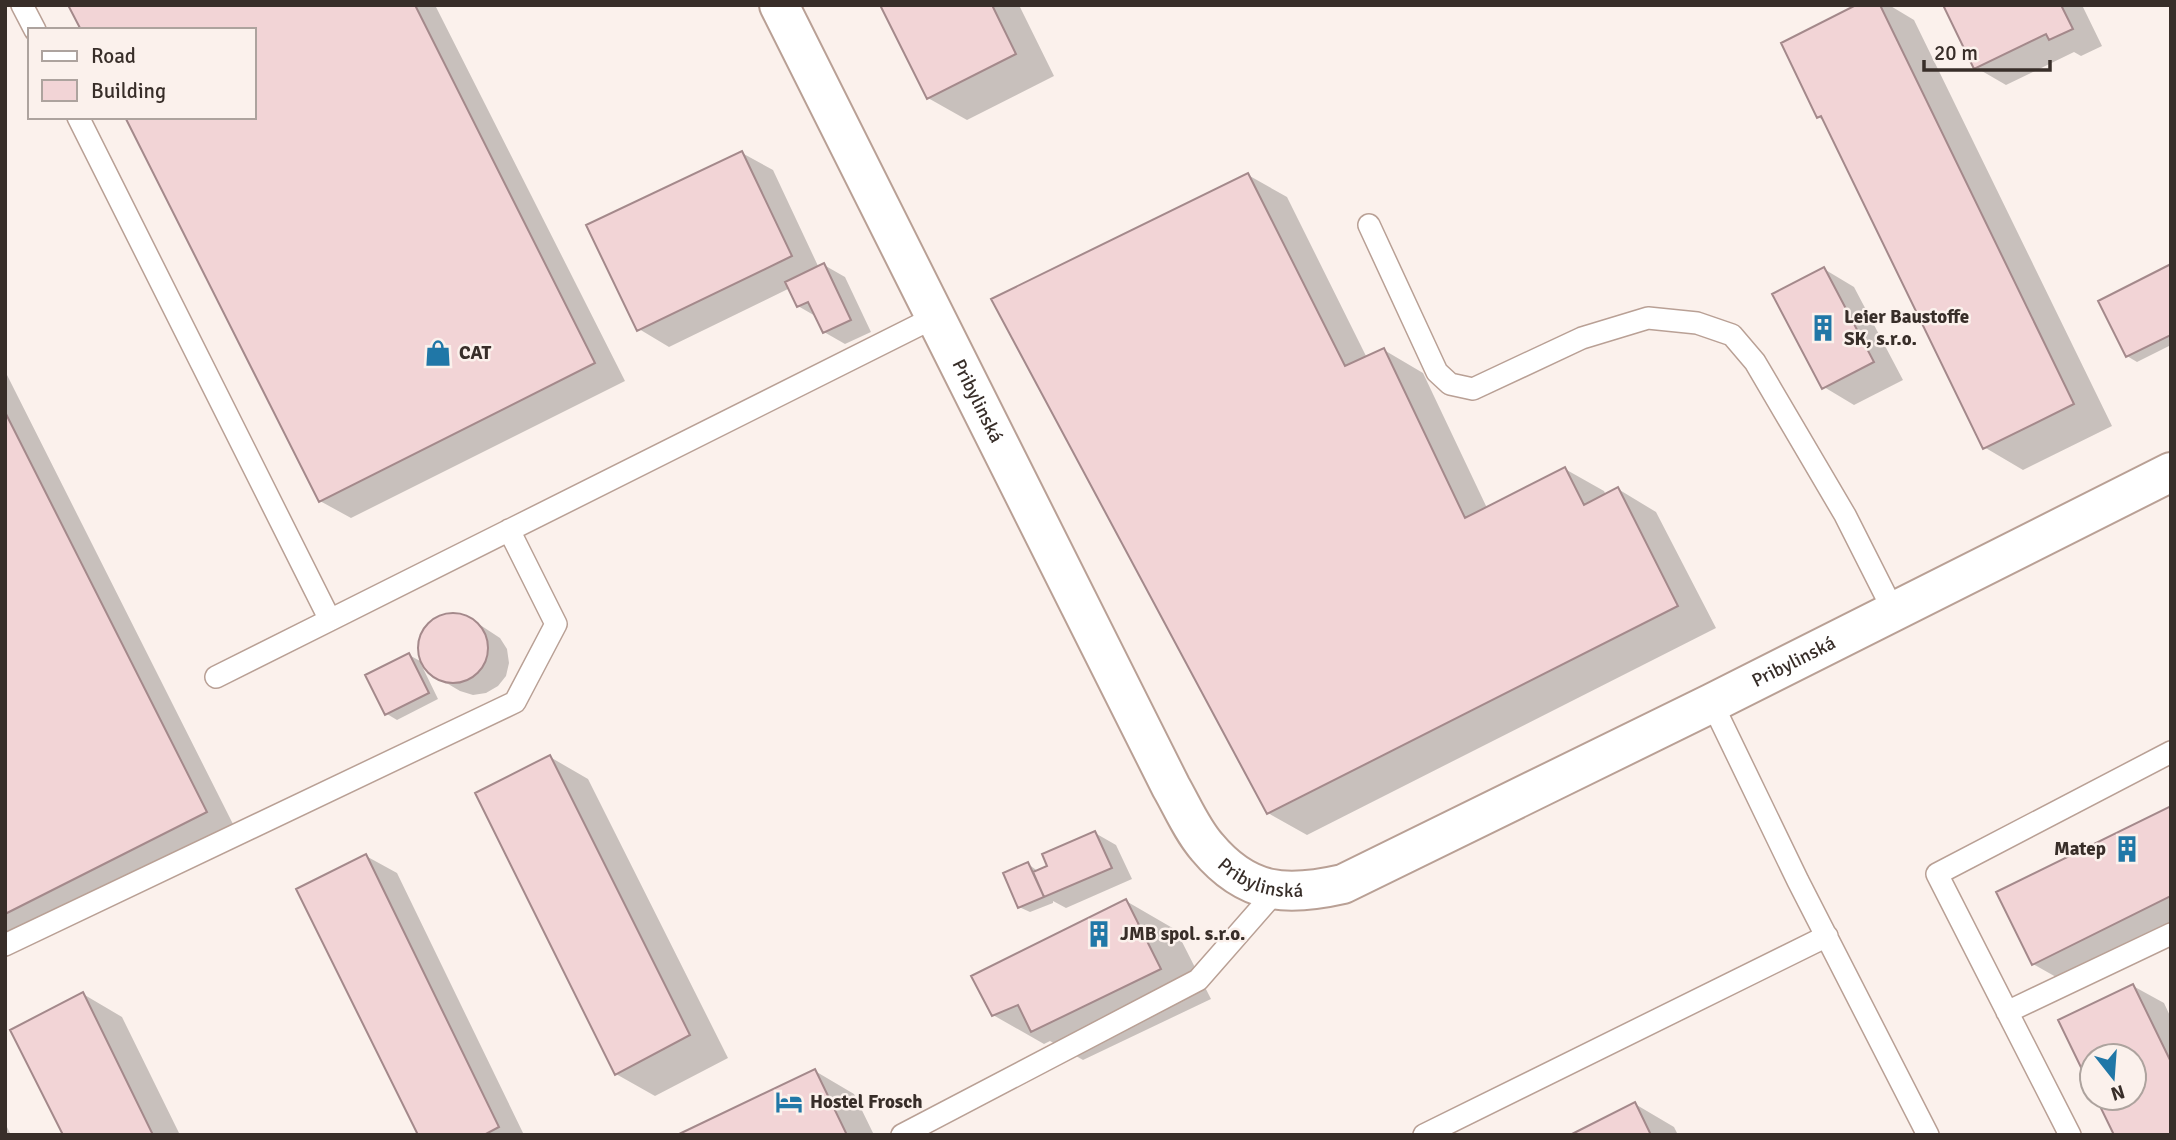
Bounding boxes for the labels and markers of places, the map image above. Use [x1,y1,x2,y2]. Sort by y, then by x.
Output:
place label: Leier Baustoffe SK, s.r.o. [1844,305,1969,351]
building icon: Leier Baustoffe SK, s.r.o. [1808,313,1838,343]
shop icon: CAT [423,338,453,368]
place label: CAT [459,341,492,365]
building icon: Matep [2112,834,2142,864]
place label: Matep [2054,837,2106,861]
building icon: JMB spol. s.r.o. [1084,919,1114,949]
place label: JMB spol. s.r.o. [1120,922,1245,946]
hotel icon: Hostel Frosch [774,1087,804,1117]
place label: Hostel Frosch [810,1090,923,1114]

